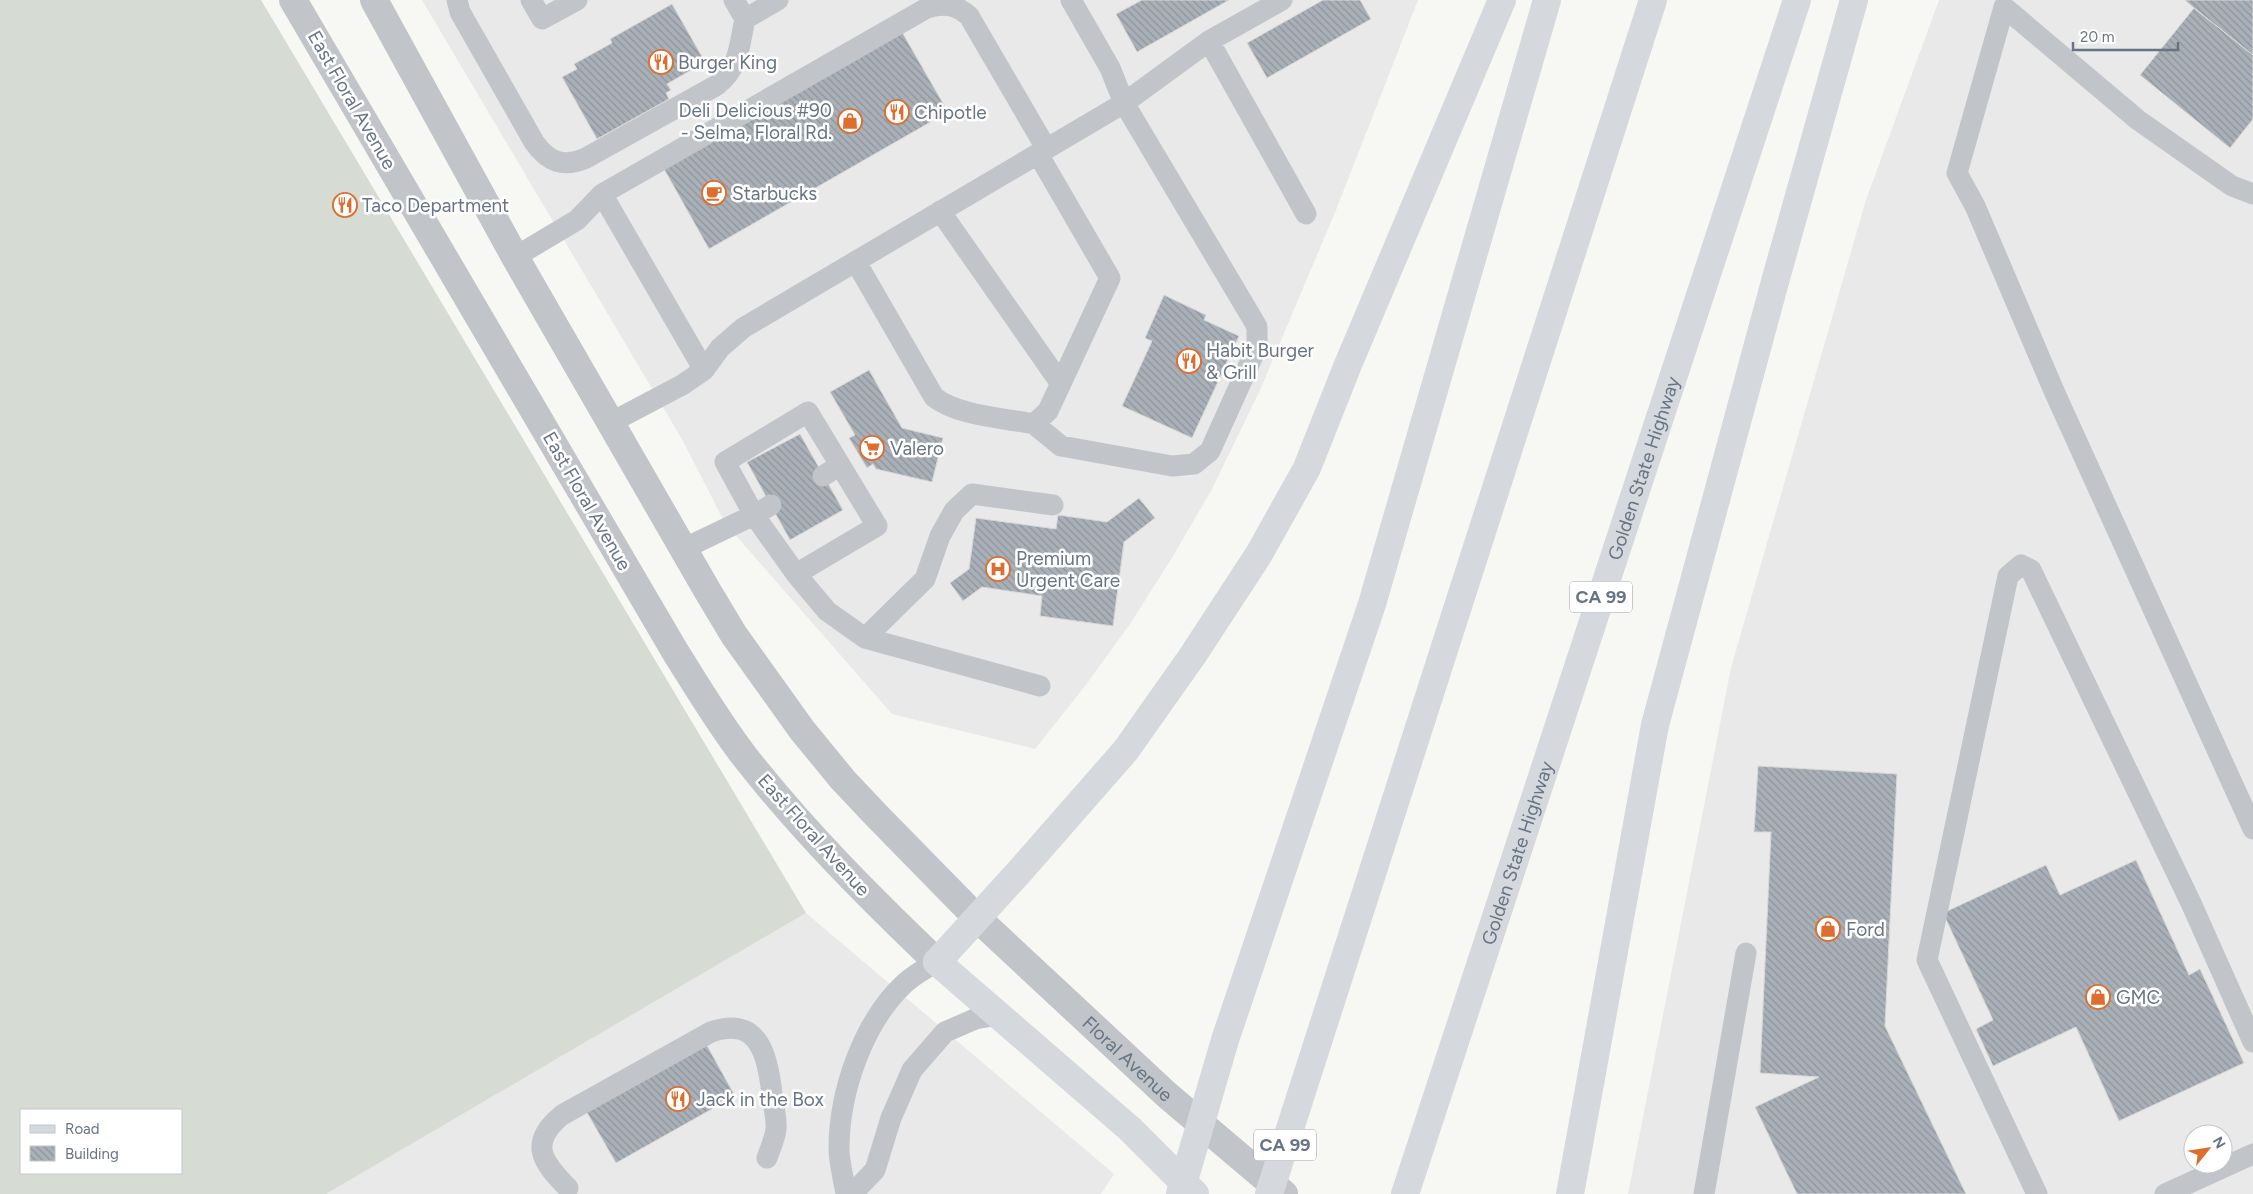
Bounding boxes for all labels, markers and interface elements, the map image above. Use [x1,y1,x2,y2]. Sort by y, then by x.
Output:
scale bar [2073,20,2178,52]
street label: East Floral Avenue [303,27,401,173]
text: 20 m [2080,28,2114,46]
restaurant icon: Burger King [648,49,674,75]
place label: Burger King [678,51,777,74]
place label: Deli Delicious #90 - Selma, Floral Rd. [678,99,832,144]
restaurant icon: Chipotle [884,99,910,125]
place label: Chipotle [914,101,987,124]
shop icon: Deli Delicious #90 - Selma, Floral Rd. [837,108,863,134]
cafe icon: Starbucks [701,180,727,206]
place label: Starbucks [732,182,817,205]
restaurant icon: Taco Department [332,192,358,218]
place label: Taco Department [362,194,509,217]
place label: Habit Burger & Grill [1206,339,1315,384]
restaurant icon: Habit Burger & Grill [1176,348,1202,374]
street label: Golden State Highway [1602,373,1684,563]
street label: East Floral Avenue [538,428,636,574]
supermarket icon: Valero [859,435,885,461]
place label: Valero [890,437,944,460]
place label: Premium Urgent Care [1016,547,1120,592]
hospital icon: Premium Urgent Care [985,556,1011,582]
road number: CA 99 [1570,582,1632,612]
street label: Golden State Highway [1476,758,1558,948]
street label: East Floral Avenue [753,769,875,901]
shop icon: Ford [1815,916,1841,942]
place label: Ford [1846,918,1885,941]
shop icon: GMC [2085,984,2111,1010]
place label: GMC [2116,986,2161,1009]
street label: Floral Avenue [1078,1011,1178,1106]
restaurant icon: Jack in the Box [665,1086,691,1112]
place label: Jack in the Box [696,1088,824,1111]
legend [20,1109,182,1174]
text: Road [65,1120,100,1138]
north arrow [2183,1124,2233,1174]
road number: CA 99 [1254,1130,1316,1160]
text: N [2209,1134,2229,1152]
text: Building [65,1145,119,1163]

